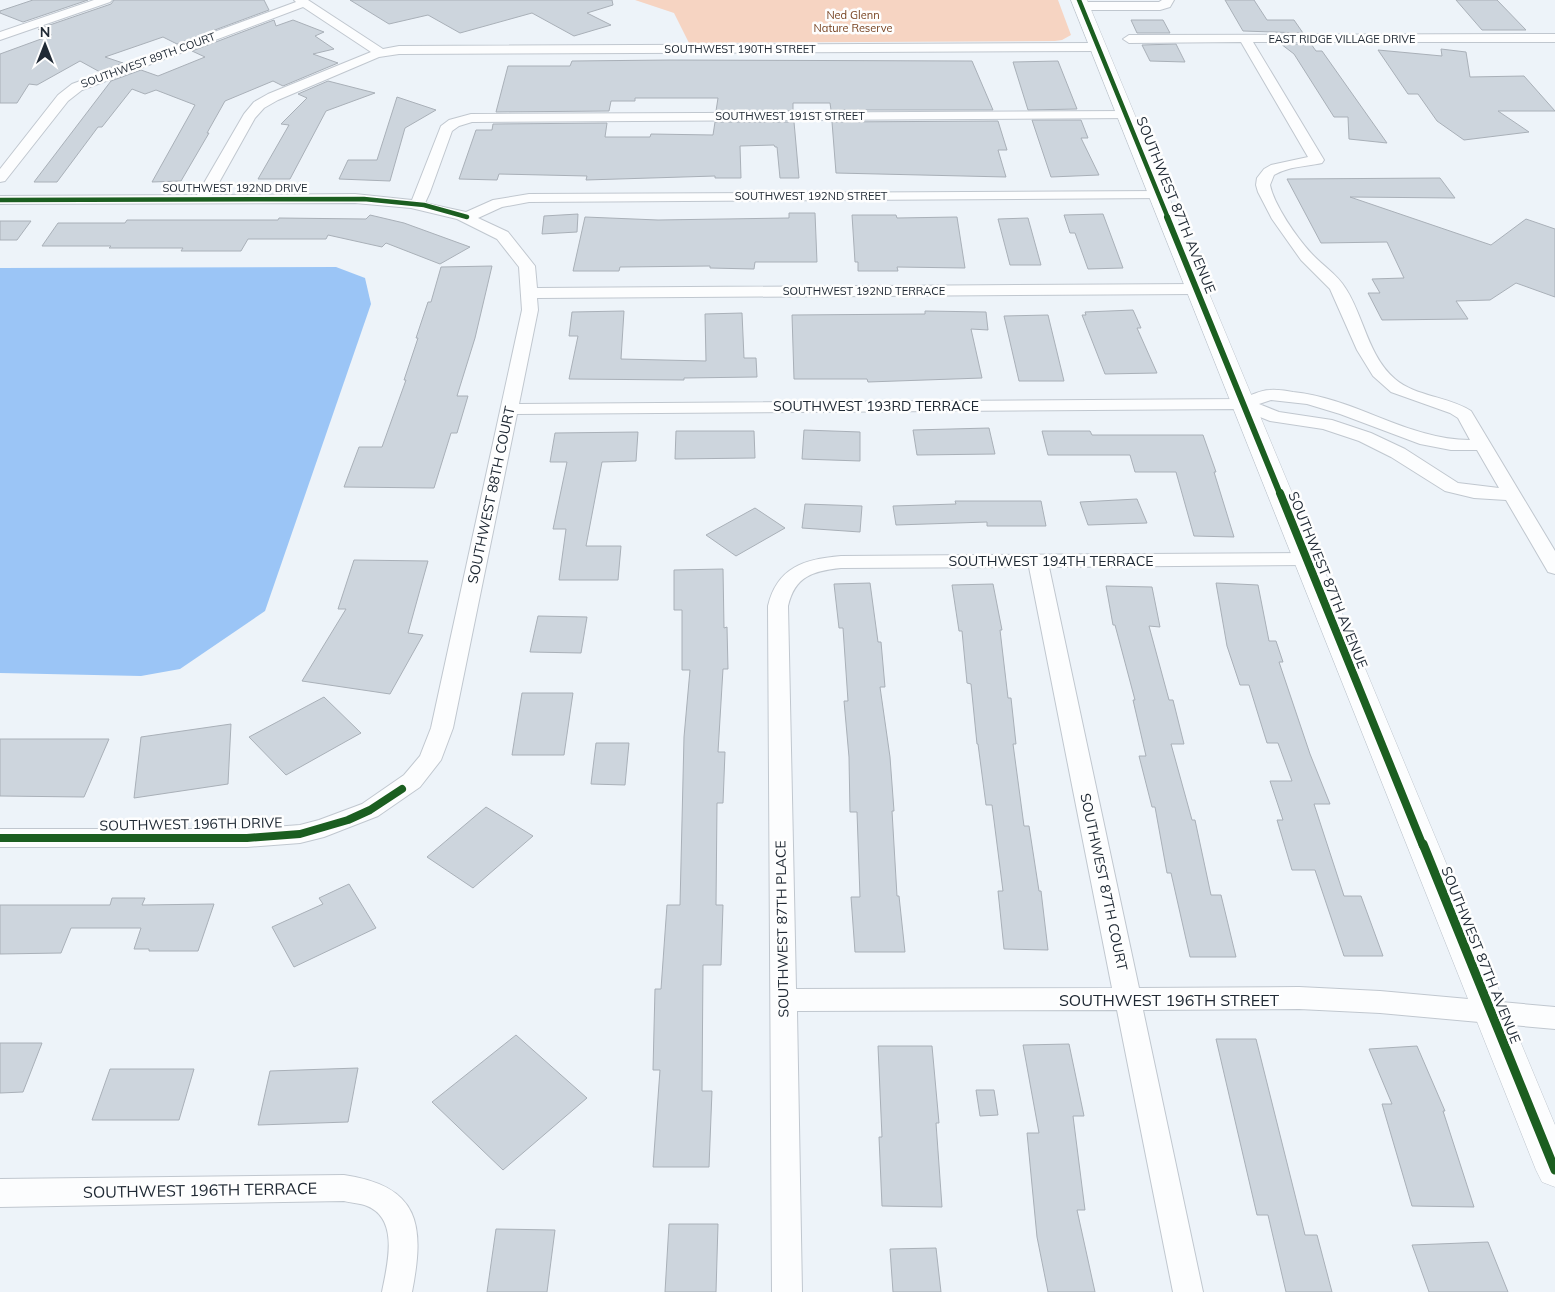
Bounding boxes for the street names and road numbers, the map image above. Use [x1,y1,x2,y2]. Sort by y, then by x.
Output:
street label: SOUTHWEST 89TH COURT [79,29,218,91]
street label: EAST RIDGE VILLAGE DRIVE [1268,32,1416,46]
street label: SOUTHWEST 190TH STREET [664,42,816,56]
street label: SOUTHWEST 191ST STREET [715,109,865,123]
street label: SOUTHWEST 87TH AVENUE [1132,114,1220,296]
street label: SOUTHWEST 192ND DRIVE [162,181,308,195]
street label: SOUTHWEST 192ND STREET [735,189,888,203]
street label: SOUTHWEST 192ND TERRACE [783,284,945,298]
street label: SOUTHWEST 193RD TERRACE [773,397,979,415]
street label: SOUTHWEST 88TH COURT [463,404,519,585]
street label: SOUTHWEST 87TH AVENUE [1284,489,1372,671]
street label: SOUTHWEST 194TH TERRACE [948,552,1154,570]
street label: SOUTHWEST 87TH COURT [1076,792,1132,973]
street label: SOUTHWEST 196TH DRIVE [99,813,283,835]
street label: SOUTHWEST 87TH PLACE [771,840,793,1018]
street label: SOUTHWEST 87TH AVENUE [1437,864,1525,1046]
street label: SOUTHWEST 196TH STREET [1059,990,1279,1010]
street label: SOUTHWEST 196TH TERRACE [83,1178,317,1202]

